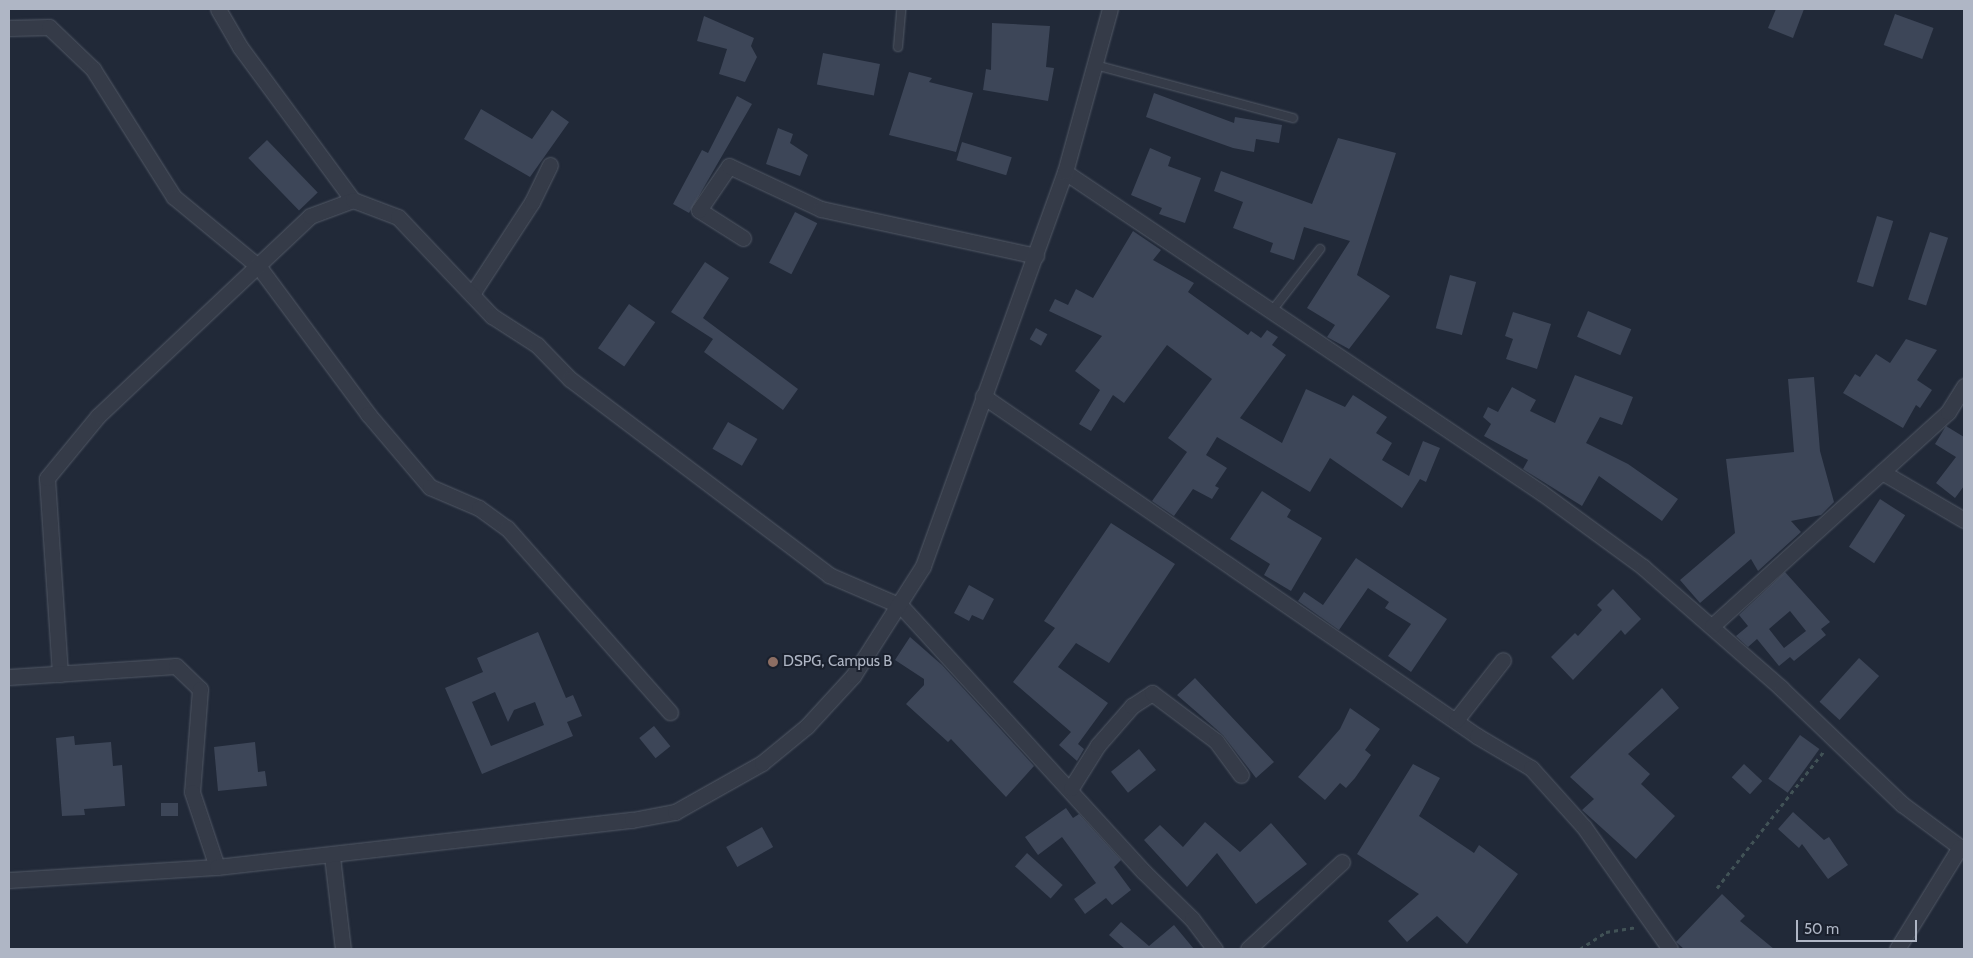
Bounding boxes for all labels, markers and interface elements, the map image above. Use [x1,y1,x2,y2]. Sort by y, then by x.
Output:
place label: DSPG, Campus B [783,653,892,671]
marker: DSPG, Campus B [767,656,779,668]
scale bar [1798,910,1919,942]
text: 50 m [1804,920,1839,938]

